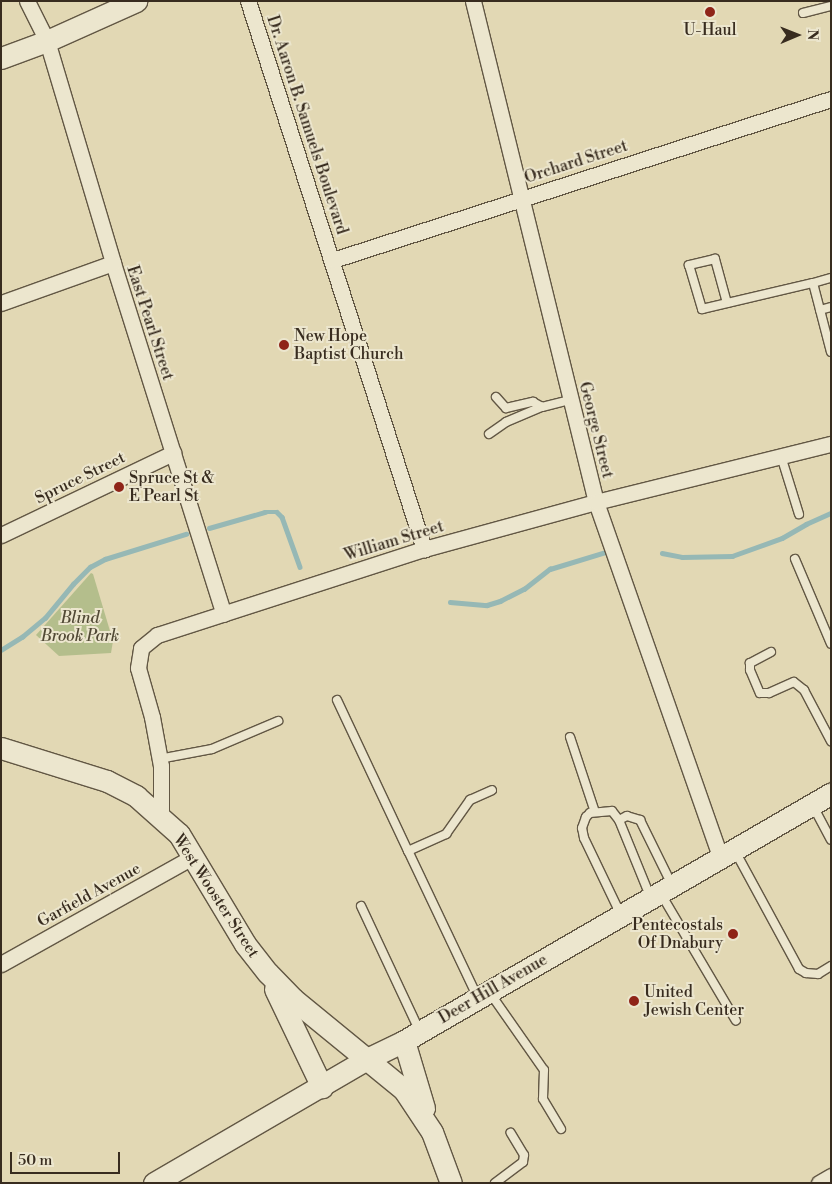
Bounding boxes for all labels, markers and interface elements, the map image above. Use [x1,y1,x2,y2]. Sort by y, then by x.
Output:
marker: U-Haul [704,6,716,18]
north arrow [772,10,822,60]
street label: Dr. Aaron B. Samuels Boulevard [262,13,352,237]
place label: U-Haul [684,20,736,40]
text: N [803,29,821,40]
street label: Orchard Street [522,136,630,188]
street label: East Pearl Street [122,263,178,383]
place label: New Hope Baptist Church [294,326,403,364]
marker: New Hope Baptist Church [278,339,290,351]
street label: George Street [575,380,617,480]
street label: Spruce Street [32,448,128,508]
place label: Spruce St & E Pearl St [129,468,214,506]
marker: Spruce St & E Pearl St [113,481,125,493]
street label: William Street [342,517,446,565]
park label: Blind Brook Park [41,608,119,646]
street label: West Wooster Street [169,831,263,961]
street label: Garfield Avenue [34,859,144,931]
place label: Pentecostals Of Dnabury [632,915,723,953]
marker: Pentecostals Of Dnabury [727,928,739,940]
street label: Deer Hill Avenue [435,950,551,1028]
place label: United Jewish Center [644,982,744,1020]
marker: United Jewish Center [628,995,640,1007]
scale bar [12,1142,122,1174]
text: 50 m [18,1151,52,1170]

